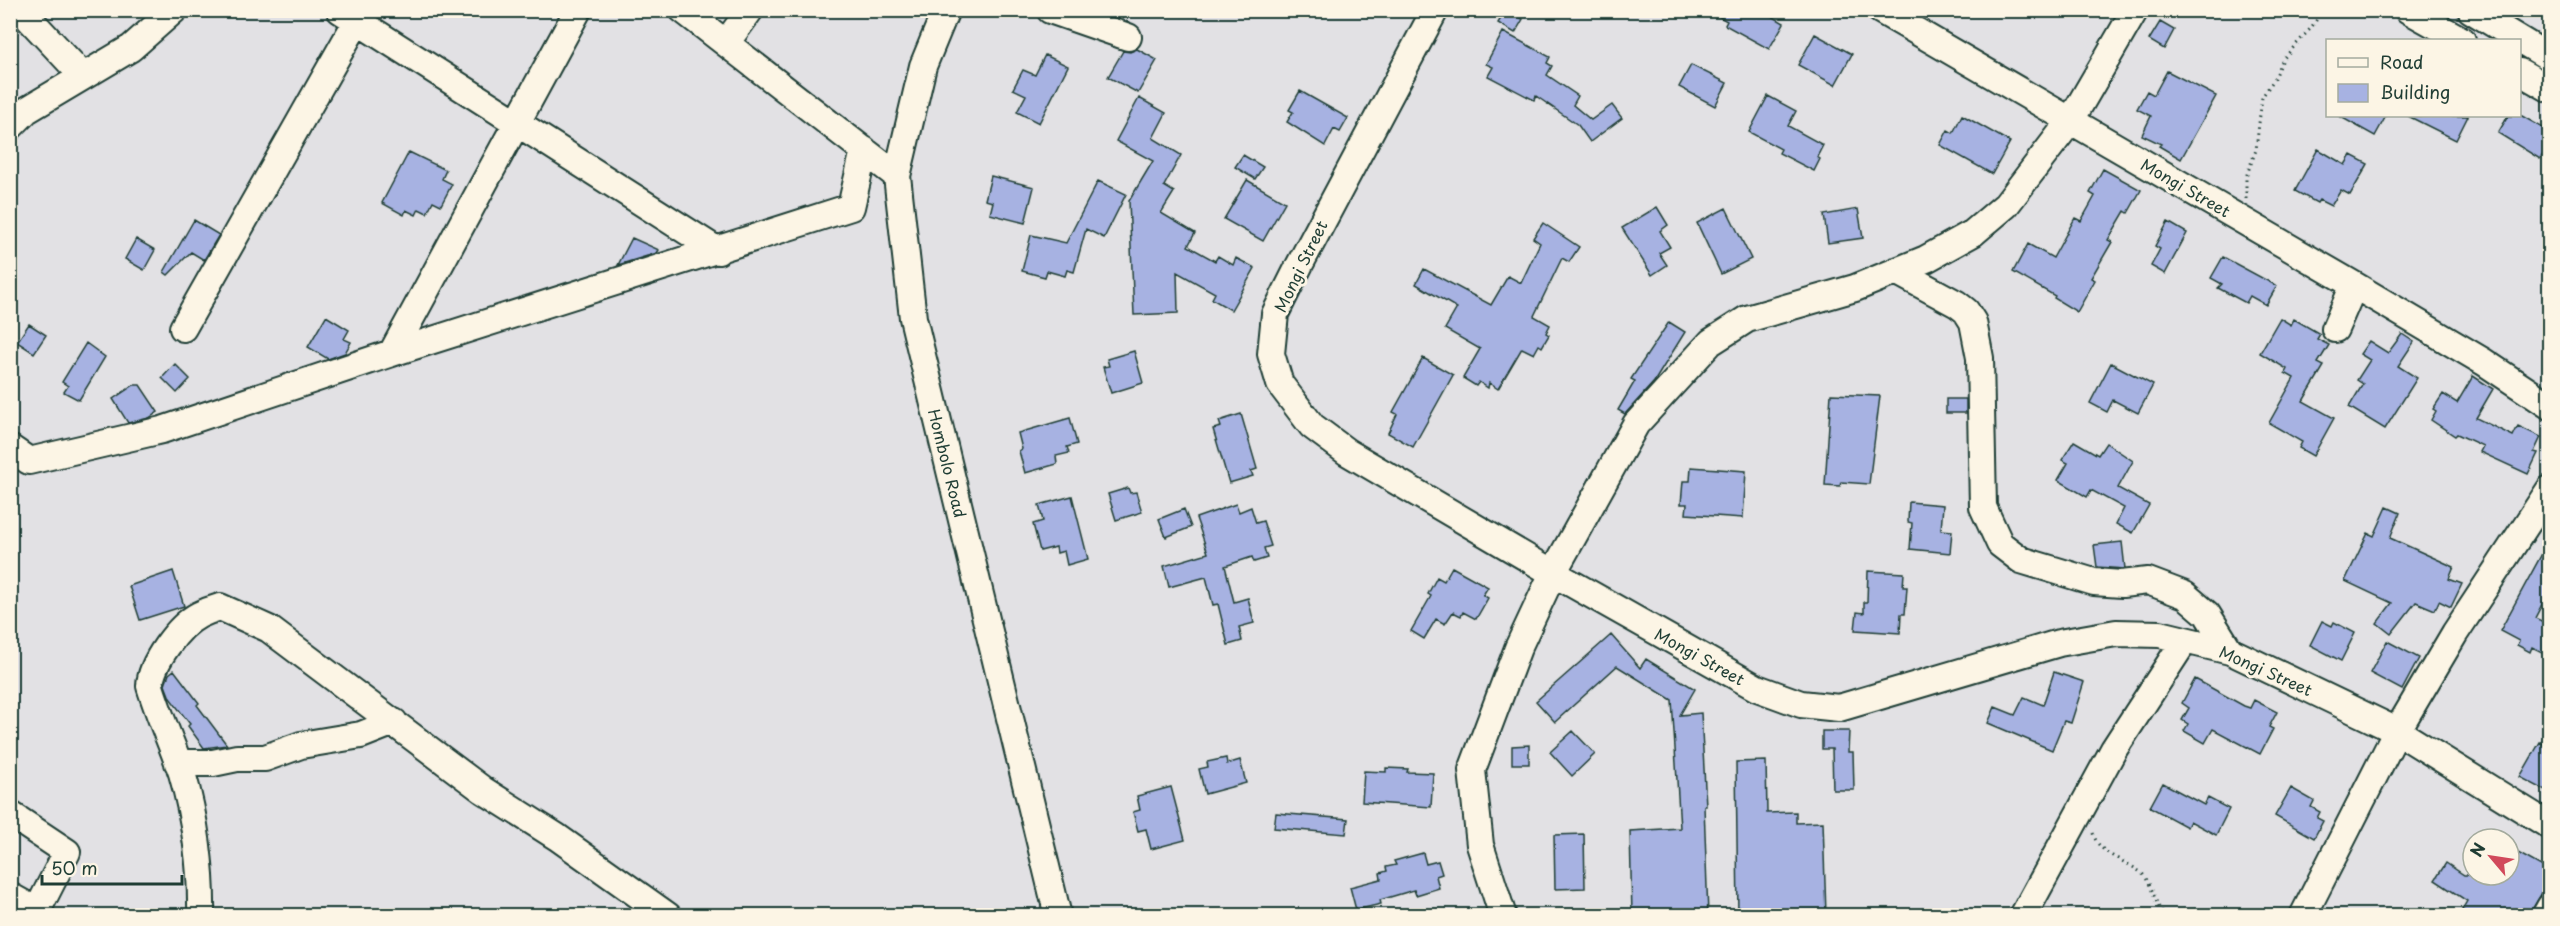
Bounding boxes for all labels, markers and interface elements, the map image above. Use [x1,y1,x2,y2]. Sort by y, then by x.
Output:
legend [2326,39,2521,117]
text: Road [2380,48,2424,75]
text: Building [2380,78,2450,105]
street label: Mongi Street [2137,152,2236,223]
street label: Mongi Street [1267,216,1333,316]
street label: Hombolo Road [923,406,973,520]
street label: Mongi Street [1651,621,1750,691]
street label: Mongi Street [2216,639,2317,701]
north arrow [2461,827,2521,887]
text: N [2463,838,2491,861]
scale bar [42,848,182,886]
text: 50 m [51,854,98,881]

